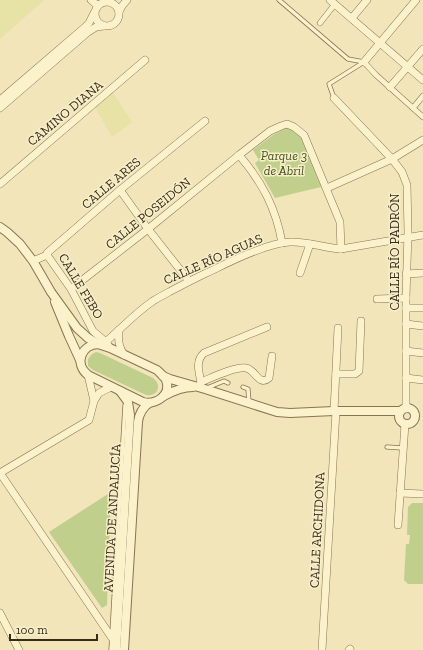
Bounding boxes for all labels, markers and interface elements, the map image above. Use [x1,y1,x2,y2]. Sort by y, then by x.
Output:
street label: CAMINO DIANA [24,77,106,149]
park label: Parque 3 de Abril [261,148,307,178]
street label: CALLE ARES [79,154,144,212]
street label: CALLE POSEIDÓN [102,174,194,252]
street label: CALLE RÍO PADRÓN [387,193,402,311]
street label: CALLE RÍO AGUAS [161,230,265,288]
street label: CALLE FEBO [56,250,106,322]
street label: AVENIDA DE ANDALUCÍA [101,443,123,593]
street label: CALLE ARCHIDONA [306,471,328,588]
scale bar [10,616,97,642]
text: 100 m [16,623,48,637]

